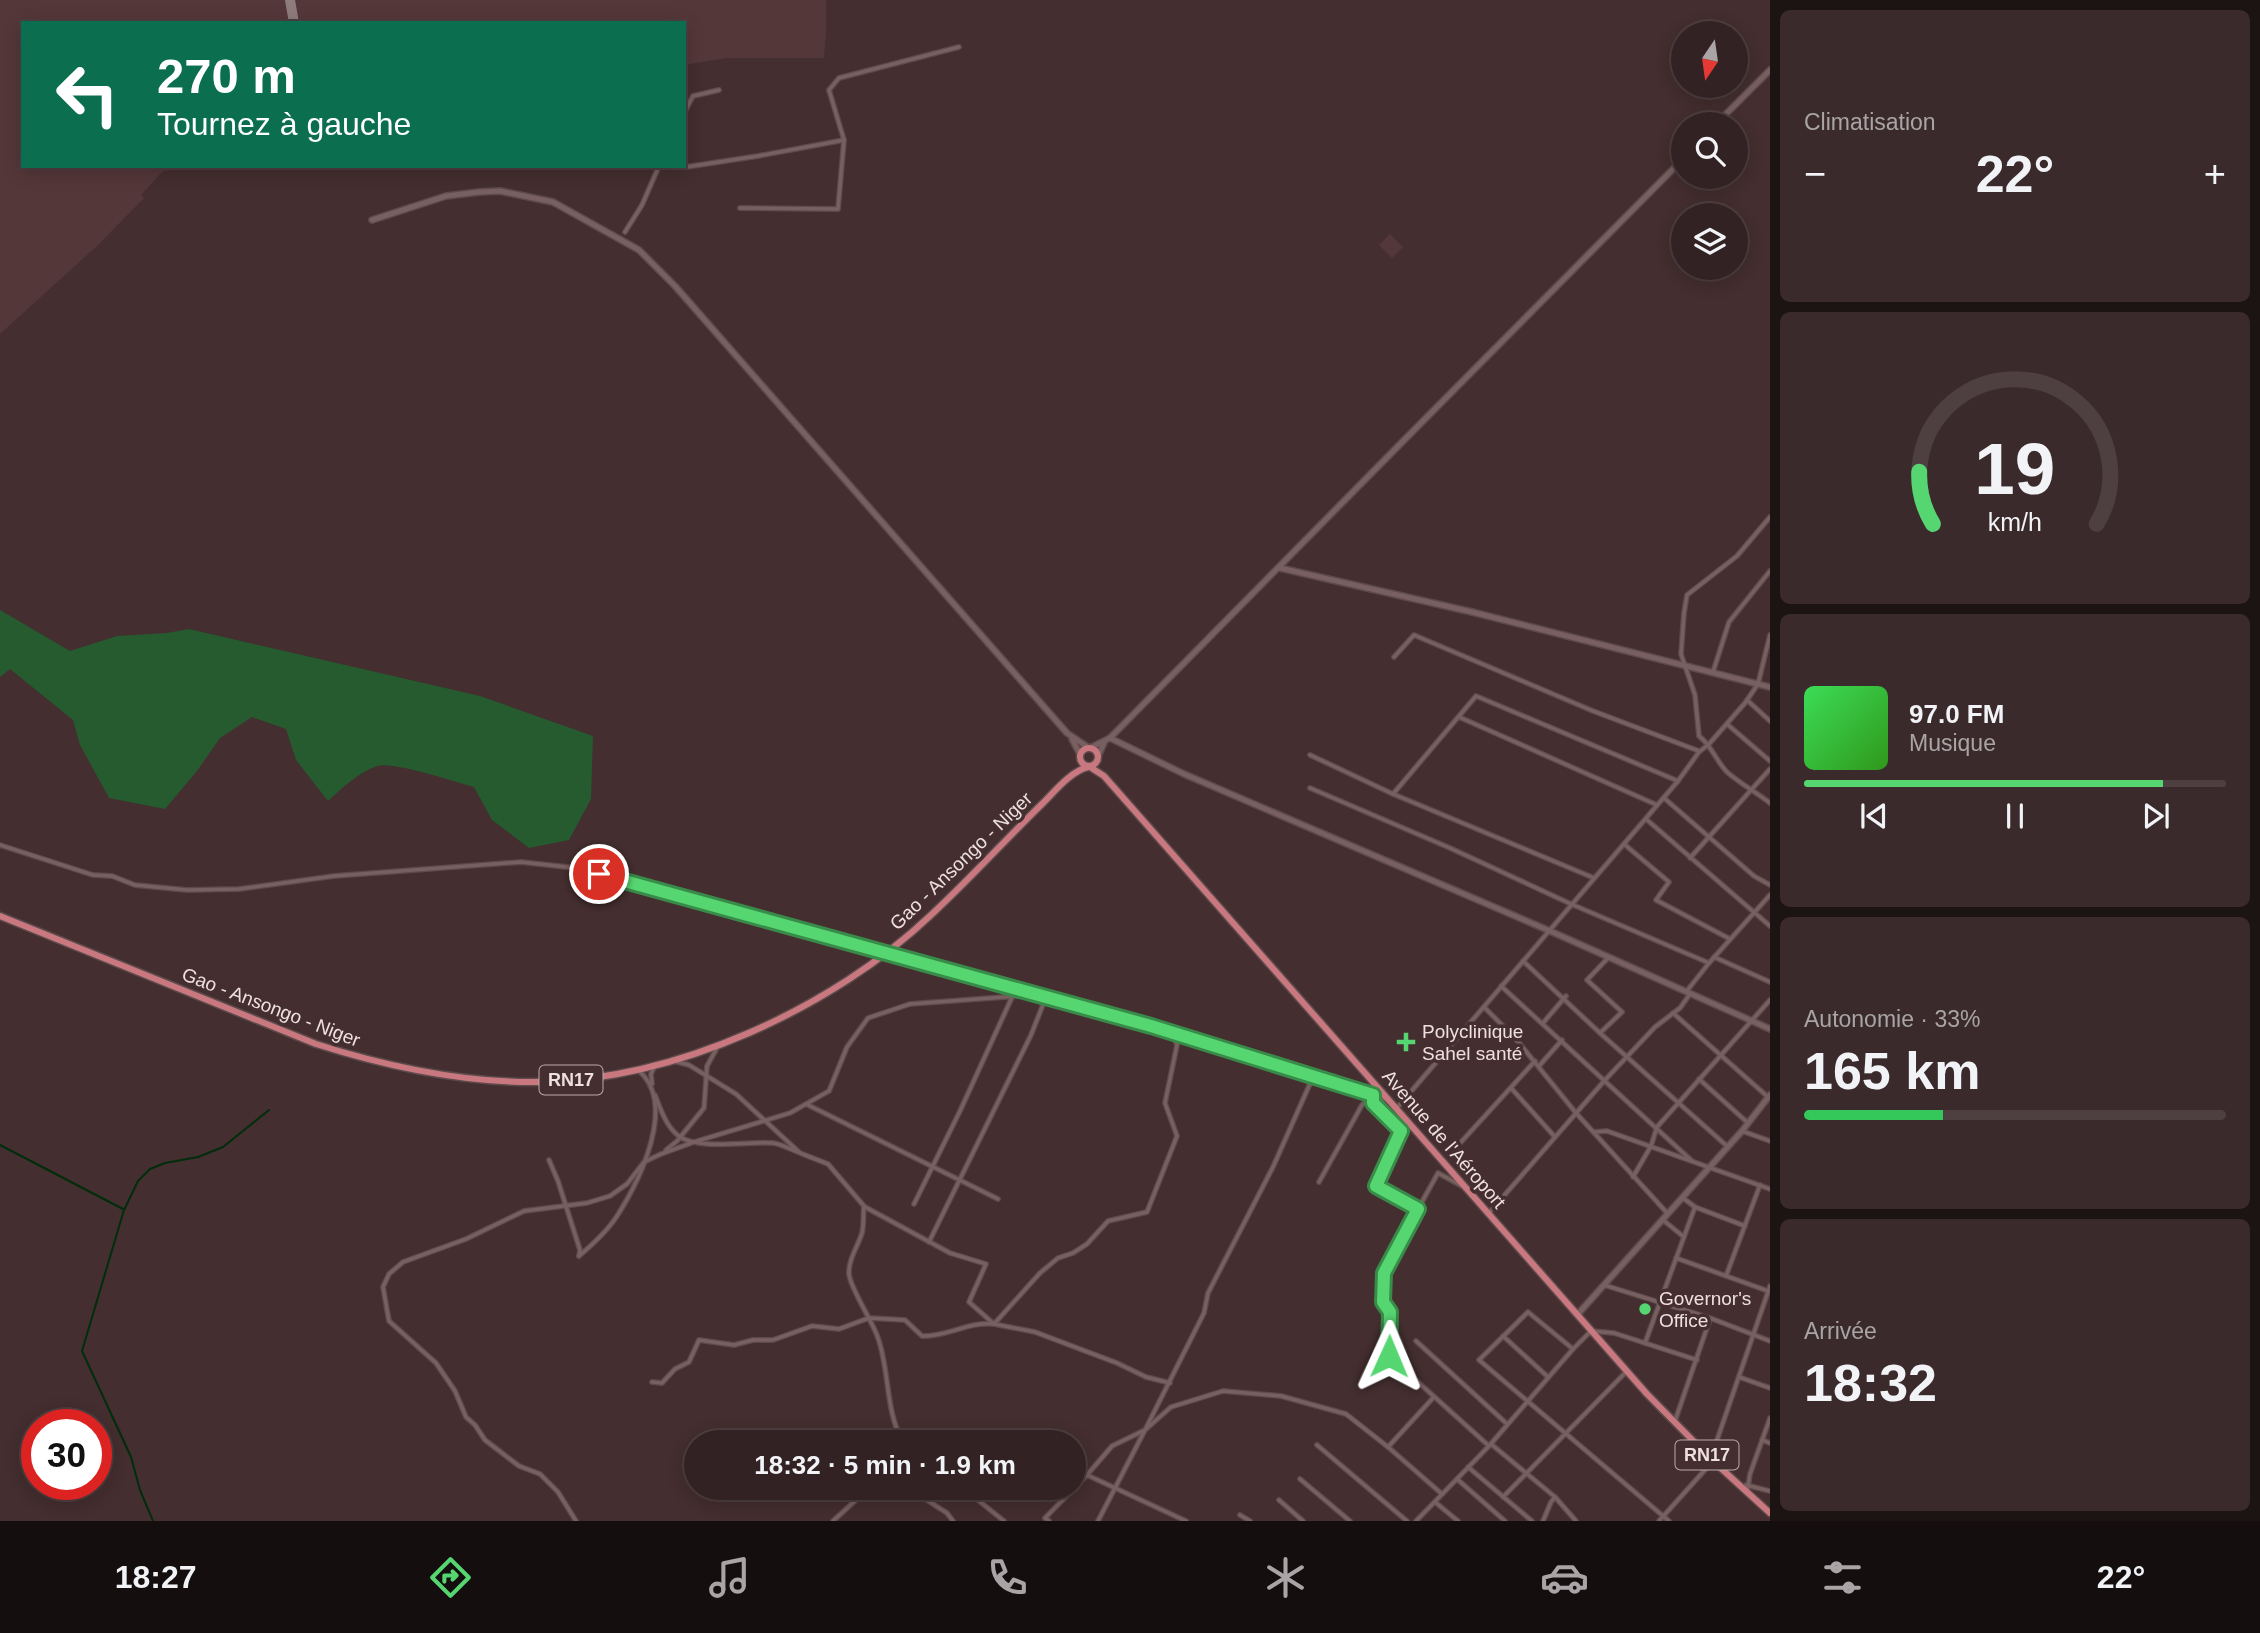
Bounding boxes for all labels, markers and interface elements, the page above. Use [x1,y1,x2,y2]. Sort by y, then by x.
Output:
north arrow [1671,21,1748,98]
map controls [1671,21,1748,280]
icon: left [42,49,133,140]
text: 270 m [157,49,296,103]
text: Tournez à gauche [157,106,411,142]
text: Climatisation [1804,109,1936,135]
button: search [1671,112,1748,189]
text: 22° [1976,145,2054,203]
text: − [1804,153,1826,195]
text: + [2204,153,2226,195]
button: layers [1671,203,1748,280]
text: 19 [1975,429,2055,510]
text: km/h [1988,508,2042,536]
text: 97.0 FM [1909,699,2004,729]
text: Musique [1909,730,1996,756]
street label: Gao - Ansongo - Niger [886,787,1037,934]
icon: previous [1855,797,1893,835]
icon: pause [1996,797,2034,835]
icon: next [2137,797,2175,835]
pin [569,844,629,904]
icon: arrive [580,855,618,893]
street label: Gao - Ansongo - Niger [179,963,364,1051]
text: Autonomie · 33% [1804,1006,1980,1032]
place label: Polyclinique Sahel santé [1422,1021,1523,1064]
marker: Polyclinique Sahel santé [1396,1032,1416,1052]
text: 165 km [1804,1042,1980,1100]
road number: RN17 [540,1065,602,1094]
street label: Avenue de l'Aéroport [1378,1066,1510,1213]
place label: Governor's Office [1659,1288,1751,1331]
marker: Governor's Office [1637,1301,1653,1317]
text: Arrivée [1804,1318,1877,1344]
position arrow [1352,1319,1426,1393]
text: 18:32 [1804,1354,1937,1412]
speed limit sign: 30 [21,1409,112,1500]
road number: RN17 [1676,1440,1738,1470]
text: 18:32 · 5 min · 1.9 km [754,1450,1016,1480]
icon: directions [426,1553,475,1602]
icon: music [705,1553,754,1602]
icon: phone [983,1553,1032,1602]
icon: climate [1261,1553,1310,1602]
icon: car [1540,1553,1589,1602]
icon: filters [1818,1553,1867,1602]
text: 18:27 [115,1559,197,1595]
text: 22° [2097,1559,2145,1595]

